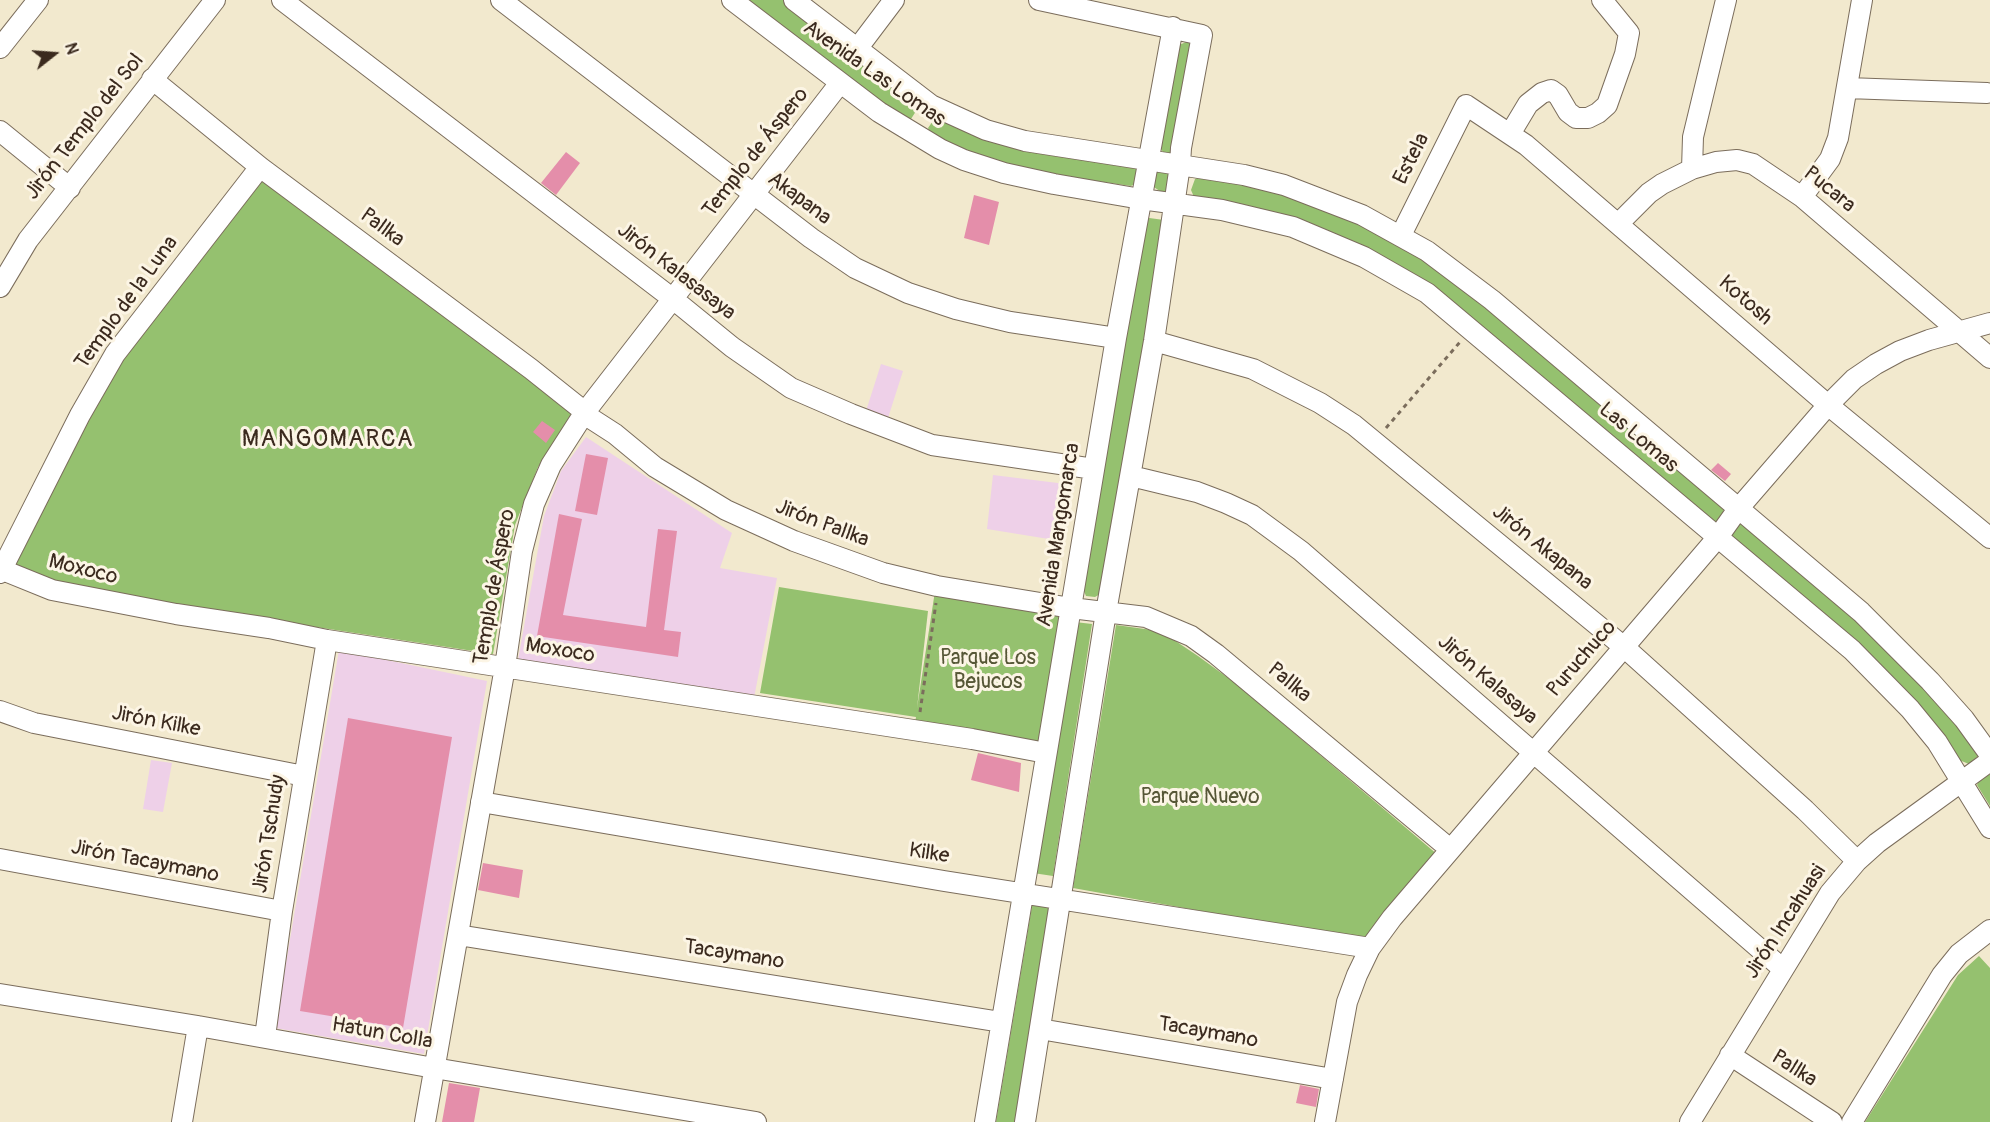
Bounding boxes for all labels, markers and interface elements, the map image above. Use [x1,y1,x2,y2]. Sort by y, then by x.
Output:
street label: Avenida Las Lomas [798,16,950,132]
north arrow [24,24,84,84]
text: N [60,41,82,57]
street label: Jirón Templo del Sol [20,49,150,205]
street label: Templo de Áspero [698,83,814,223]
street label: Estela [1389,129,1435,189]
street label: Pucara [1798,161,1860,219]
street label: Akapana [762,167,836,231]
street label: Pallka [355,203,409,253]
street label: Jirón Kalasasaya [612,218,740,326]
street label: Templo de la Luna [70,231,184,375]
street label: Kotosh [1713,271,1777,331]
street label: Las Lomas [1593,398,1683,478]
district label: MANGOMARCA [242,426,414,454]
street label: Avenida Mangomarca [1032,441,1086,629]
street label: Jirón Pallka [772,495,872,553]
street label: Jirón Akapana [1487,500,1597,596]
street label: Templo de Áspero [469,507,521,667]
street label: Moxoco [46,549,120,591]
street label: Puruchuco [1542,616,1622,702]
street label: Jirón Kalasaya [1432,630,1542,730]
street label: Moxoco [524,633,596,669]
park label: Parque Los Bejucos [940,646,1036,696]
street label: Pallka [1262,658,1316,708]
street label: Jirón Kilke [110,701,202,743]
street label: Jirón Tschudy [248,773,292,895]
park label: Parque Nuevo [1140,785,1260,811]
street label: Jirón Tacaymano [69,835,221,889]
street label: Kilke [907,838,951,870]
street label: Jirón Incahuasi [1740,860,1832,984]
street label: Tacaymano [682,935,786,975]
street label: Tacaymano [1156,1012,1260,1054]
street label: Hatun Colla [330,1013,434,1055]
street label: Pallka [1767,1045,1821,1093]

